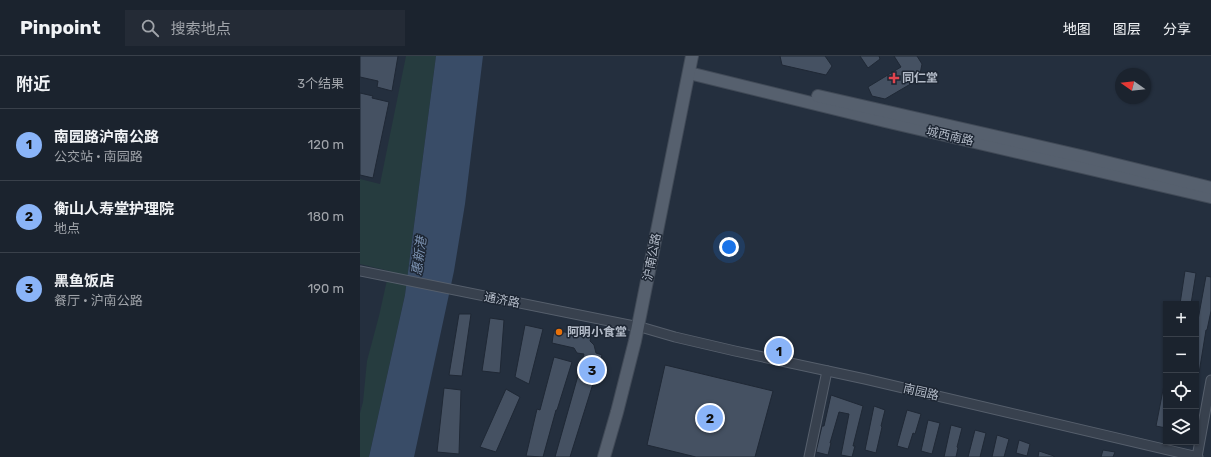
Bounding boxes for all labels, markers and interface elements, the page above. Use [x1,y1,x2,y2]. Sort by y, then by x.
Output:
search box [125,10,405,46]
text: Pinpoint [20,16,101,39]
icon: search [139,17,161,39]
text: 搜索地点 [171,20,231,38]
text: 地图 [1063,21,1091,38]
text: 图层 [1113,21,1141,38]
text: 分享 [1163,21,1191,38]
north arrow [1115,68,1151,104]
place label: 同仁堂 [902,71,938,85]
marker: 同仁堂 [889,73,899,83]
text: 附近 [16,74,50,94]
text: 3个结果 [297,76,344,91]
street label: 城西南路 [925,124,975,148]
text: 南园路沪南公路 [54,128,159,146]
text: 1 [26,137,32,152]
text: 120 m [308,137,344,152]
text: 公交站 · 南园路 [54,149,143,164]
text: 衡山人寿堂护理院 [54,200,174,218]
text: 2 [25,209,33,224]
text: 180 m [307,209,344,224]
text: 地点 [54,221,80,236]
street label: 沪南公路 [641,232,663,282]
water label: 惠新港 [409,234,429,276]
your location [719,237,739,257]
text: 黑鱼饭店 [54,272,114,290]
text: 3 [25,281,33,296]
text: 190 m [308,281,344,296]
street label: 通济路 [483,290,521,310]
text: 餐厅 · 沪南公路 [54,293,143,308]
map controls [1163,301,1199,445]
button: + [1163,301,1199,337]
place label: 阿明小食堂 [567,325,627,339]
marker: 阿明小食堂 [554,327,564,337]
pin: 1 [766,336,792,366]
button: − [1163,337,1199,373]
pin: 3 [579,355,605,385]
button: locate [1163,373,1199,409]
street label: 南园路 [902,381,940,403]
pin: 2 [697,403,723,433]
button: layers [1163,409,1199,445]

